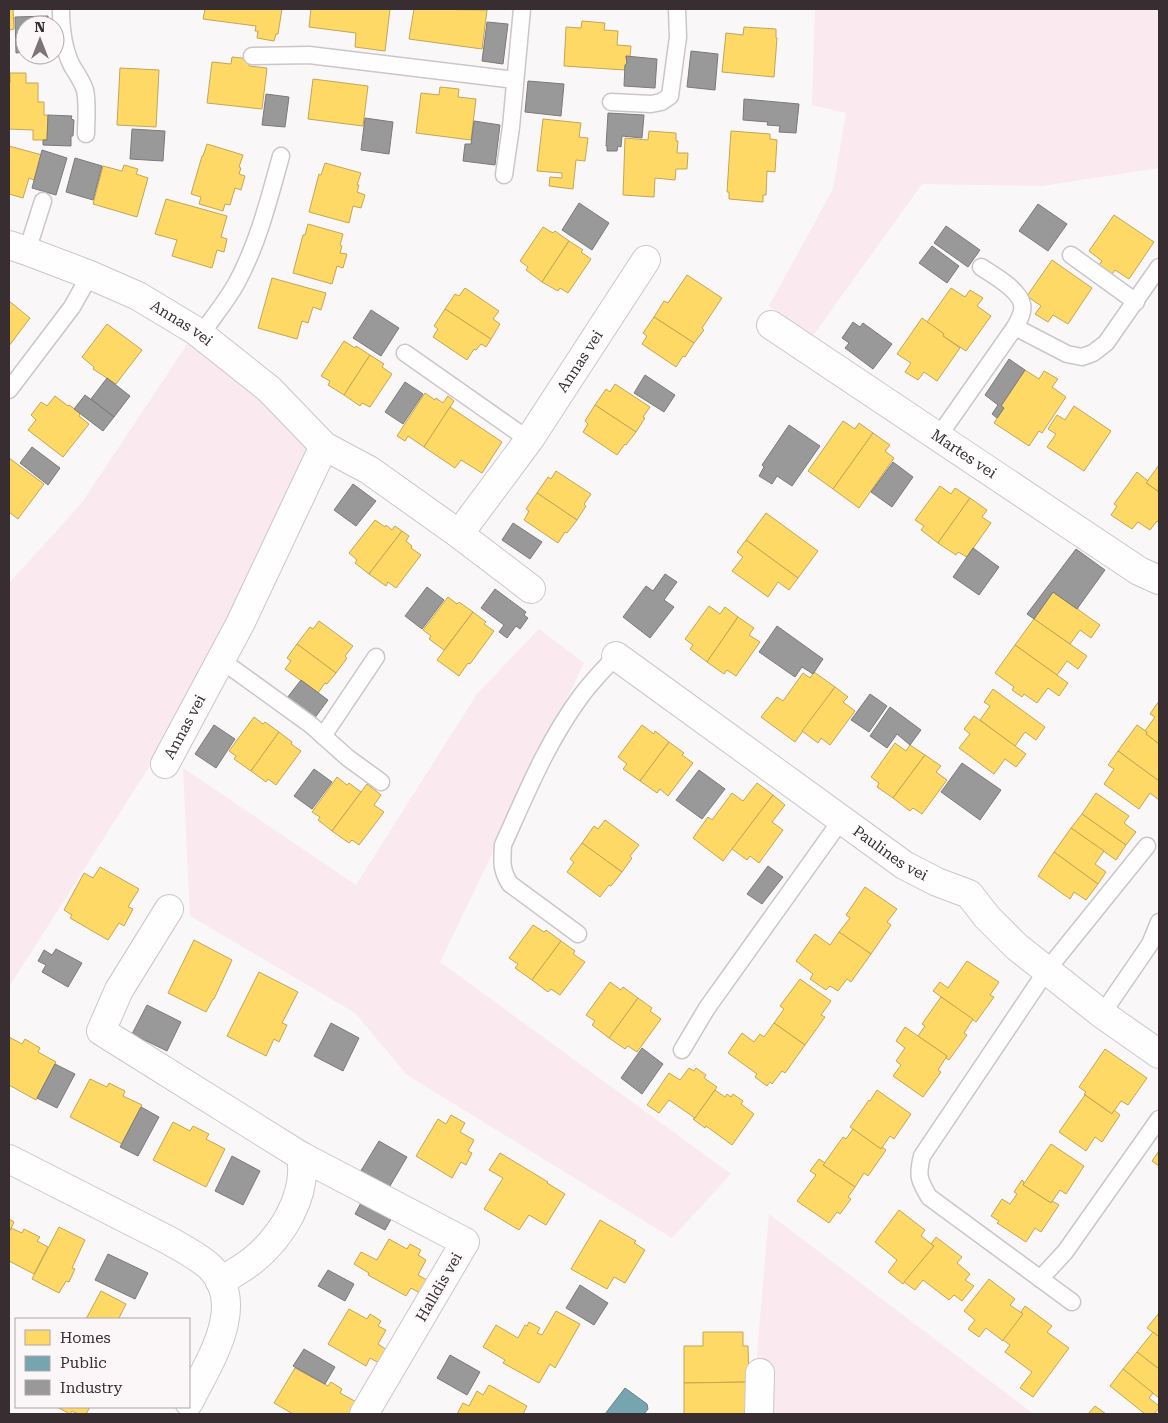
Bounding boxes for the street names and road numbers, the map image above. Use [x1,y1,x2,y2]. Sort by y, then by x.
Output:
street label: Annas vei [147,297,216,350]
street label: Annas vei [553,327,607,396]
street label: Martes vei [928,426,1000,482]
street label: Annas vei [160,692,209,762]
street label: Paulines vei [849,822,931,885]
street label: Halldis vei [412,1249,466,1325]

